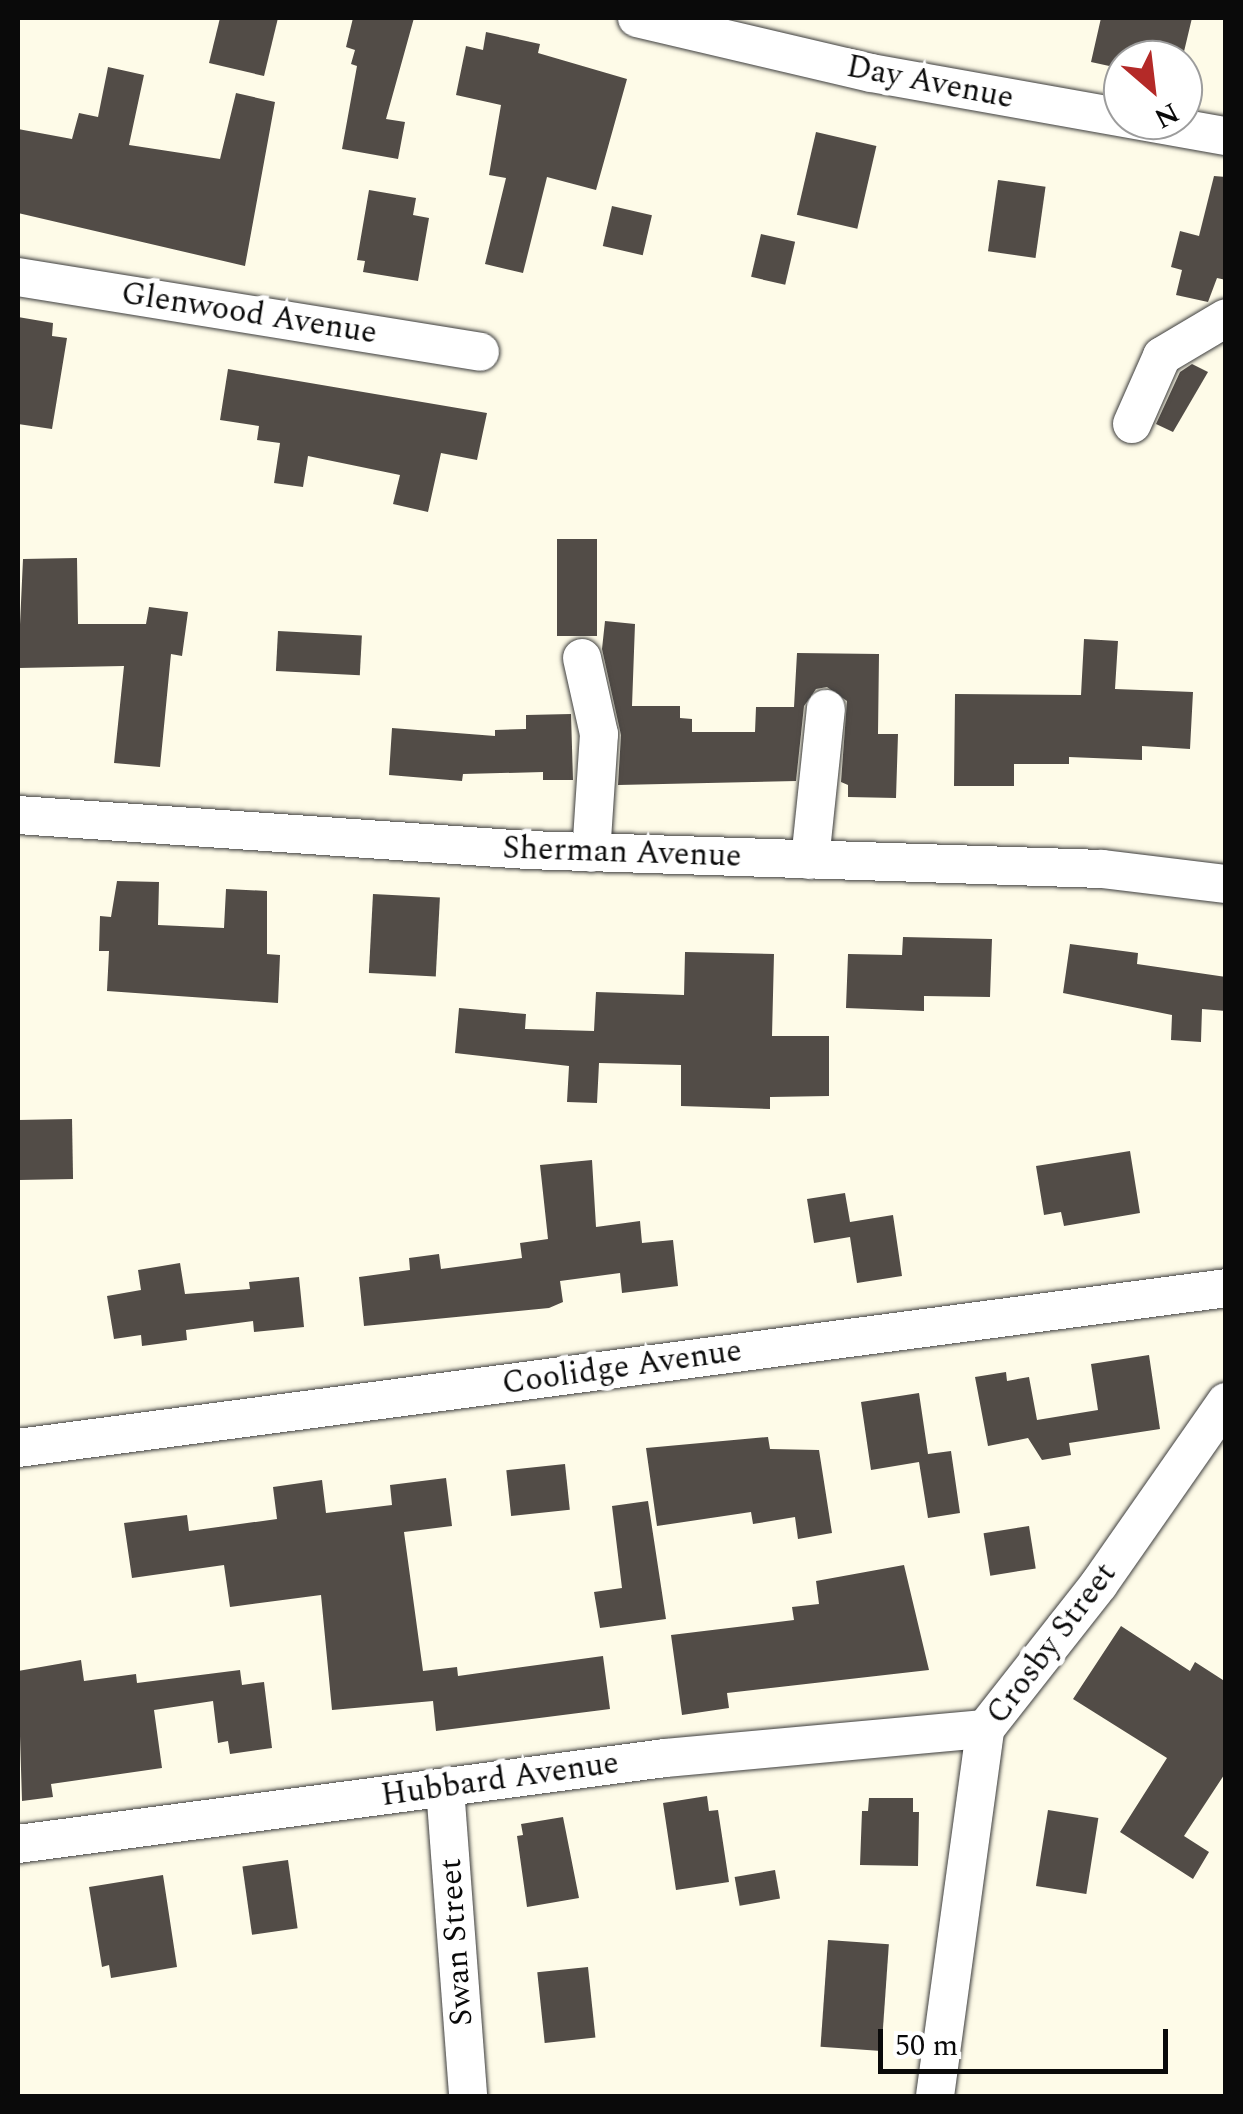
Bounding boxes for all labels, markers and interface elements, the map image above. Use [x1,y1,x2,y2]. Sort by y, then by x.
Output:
north arrow [1103,40,1203,140]
street label: Day Avenue [843,48,1017,118]
text: N [1146,91,1187,140]
street label: Glenwood Avenue [118,275,380,353]
street label: Sherman Avenue [502,830,742,876]
street label: Coolidge Avenue [500,1332,744,1404]
street label: Crosby Street [979,1556,1125,1732]
street label: Hubbard Avenue [379,1744,621,1816]
street label: Swan Street [432,1857,482,2027]
scale bar [883,2009,1173,2071]
text: 50 m [895,2023,958,2069]

